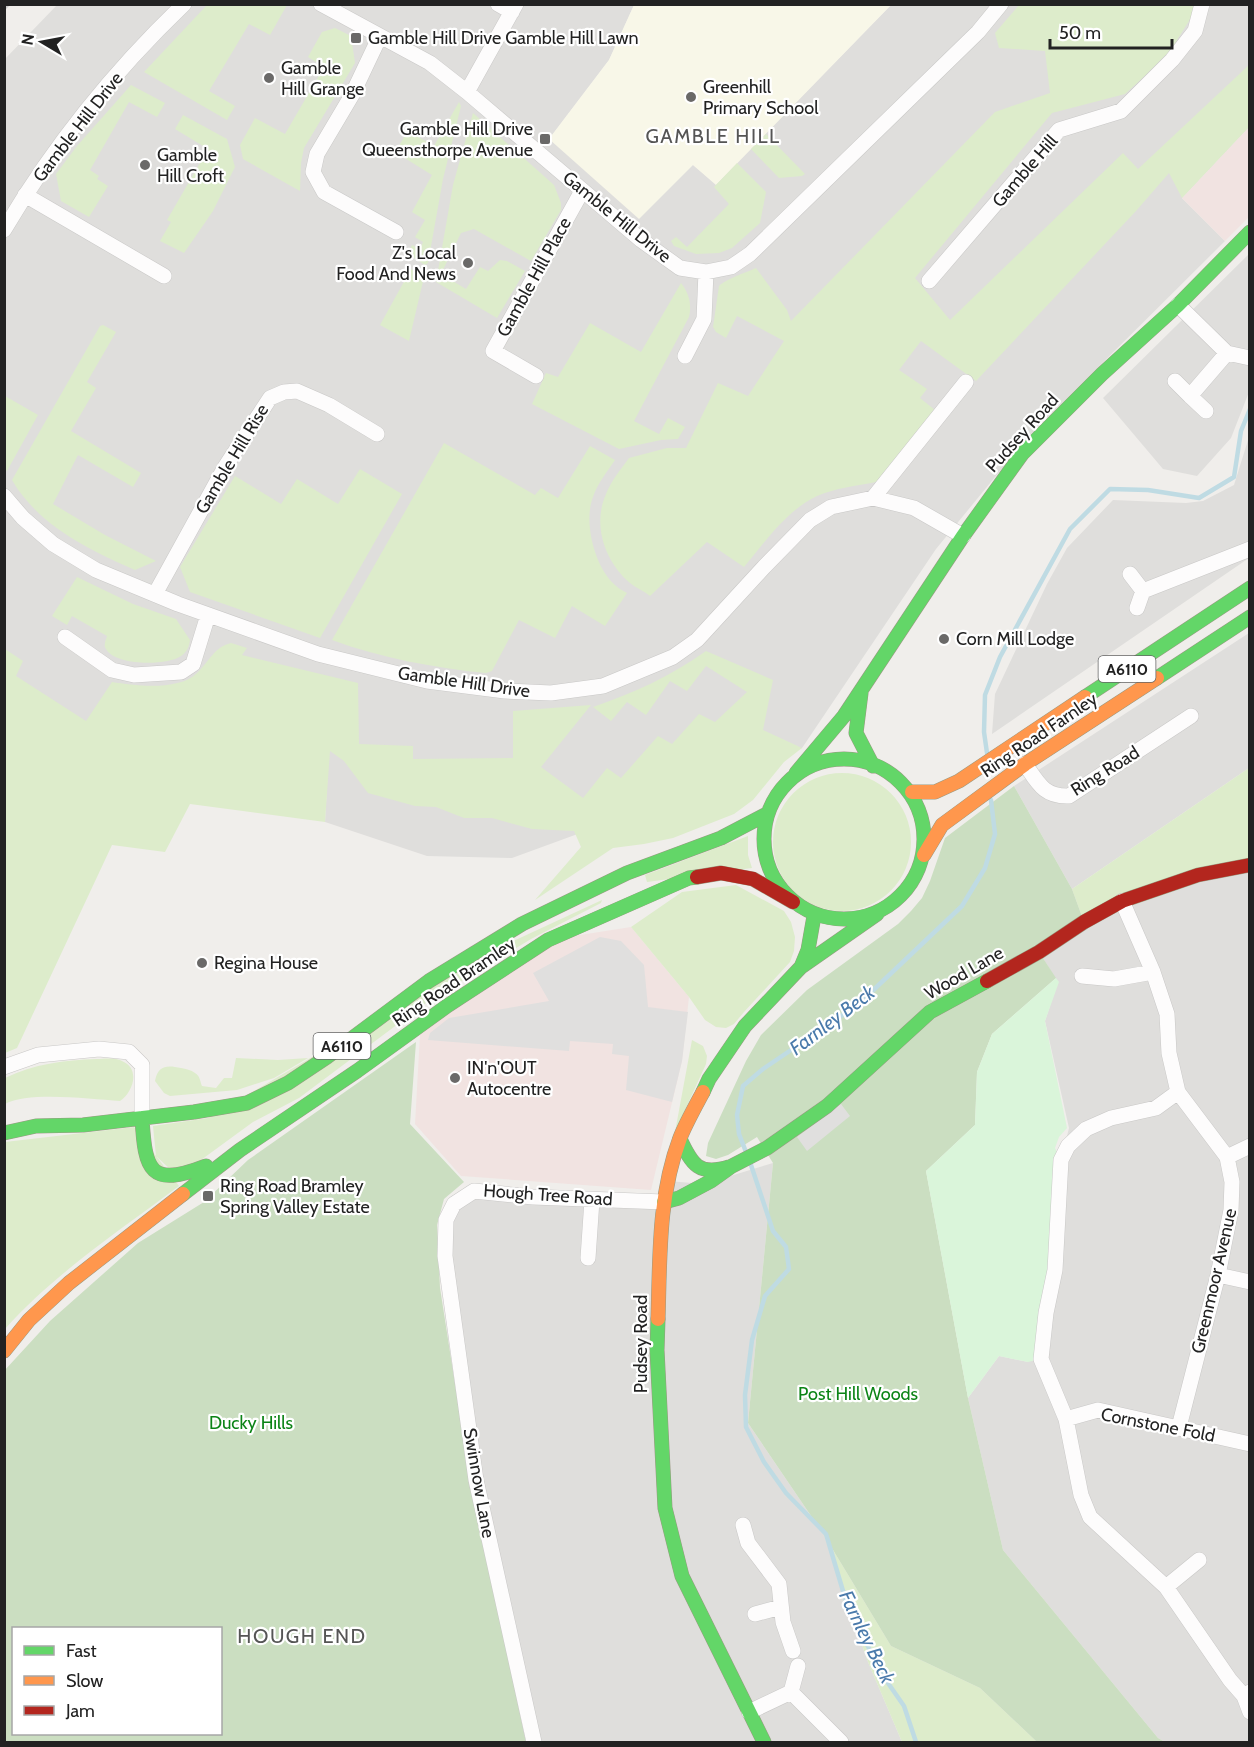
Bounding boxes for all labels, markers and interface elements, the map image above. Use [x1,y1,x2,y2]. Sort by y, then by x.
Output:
north arrow [12,12,72,72]
scale bar [1050,12,1172,50]
text: 50 m [1059,22,1101,44]
place label: Gamble Hill Drive Gamble Hill Lawn [368,27,639,49]
marker: Gamble Hill Drive Gamble Hill Lawn [349,31,363,45]
text: N [17,32,38,47]
place label: Gamble Hill Grange [281,57,364,100]
street label: Gamble Hill Drive [28,68,128,186]
marker: Gamble Hill Grange [262,71,276,85]
place label: Greenhill Primary School [703,76,819,119]
marker: Greenhill Primary School [684,90,698,104]
place label: Gamble Hill Drive Queensthorpe Avenue [362,118,533,161]
district label: GAMBLE HILL [645,124,781,148]
street label: Gamble Hill [988,130,1063,212]
marker: Gamble Hill Drive Queensthorpe Avenue [538,132,552,146]
place label: Gamble Hill Croft [157,144,224,187]
marker: Gamble Hill Croft [138,158,152,172]
street label: Gamble Hill Drive [558,167,676,267]
street label: Gamble Hill Place [492,213,576,341]
place label: Z's Local Food And News [336,242,457,285]
marker: Z's Local Food And News [461,256,475,270]
street label: Pudsey Road [981,389,1063,477]
street label: Gamble Hill Rise [191,400,273,518]
place label: Corn Mill Lodge [956,628,1074,650]
marker: Corn Mill Lodge [937,632,951,646]
road number: A6110 [1098,656,1156,682]
street label: Gamble Hill Drive [397,662,531,702]
street label: Ring Road Farnley [977,688,1101,782]
street label: Ring Road [1067,741,1143,801]
street label: Ring Road Bramley [388,933,520,1031]
street label: Wood Lane [921,942,1007,1004]
place label: Regina House [214,952,318,974]
marker: Regina House [195,956,209,970]
water label: Farnley Beck [785,979,881,1060]
road number: A6110 [314,1033,370,1059]
place label: IN'n'OUT Autocentre [467,1057,551,1100]
marker: IN'n'OUT Autocentre [448,1071,462,1085]
place label: Ring Road Bramley Spring Valley Estate [220,1175,370,1218]
street label: Hough Tree Road [483,1180,613,1210]
marker: Ring Road Bramley Spring Valley Estate [201,1189,215,1203]
street label: Greenmoor Avenue [1187,1206,1241,1356]
street label: Pudsey Road [630,1295,652,1393]
park label: Post Hill Woods [798,1383,918,1405]
street label: Cornstone Fold [1099,1403,1217,1447]
park label: Ducky Hills [209,1412,293,1434]
street label: Swinnow Lane [459,1426,499,1540]
water label: Farnley Beck [834,1586,900,1689]
district label: HOUGH END [237,1624,367,1648]
legend [12,1627,222,1735]
text: Fast [66,1640,97,1662]
text: Slow [66,1670,103,1692]
text: Jam [65,1700,95,1722]

